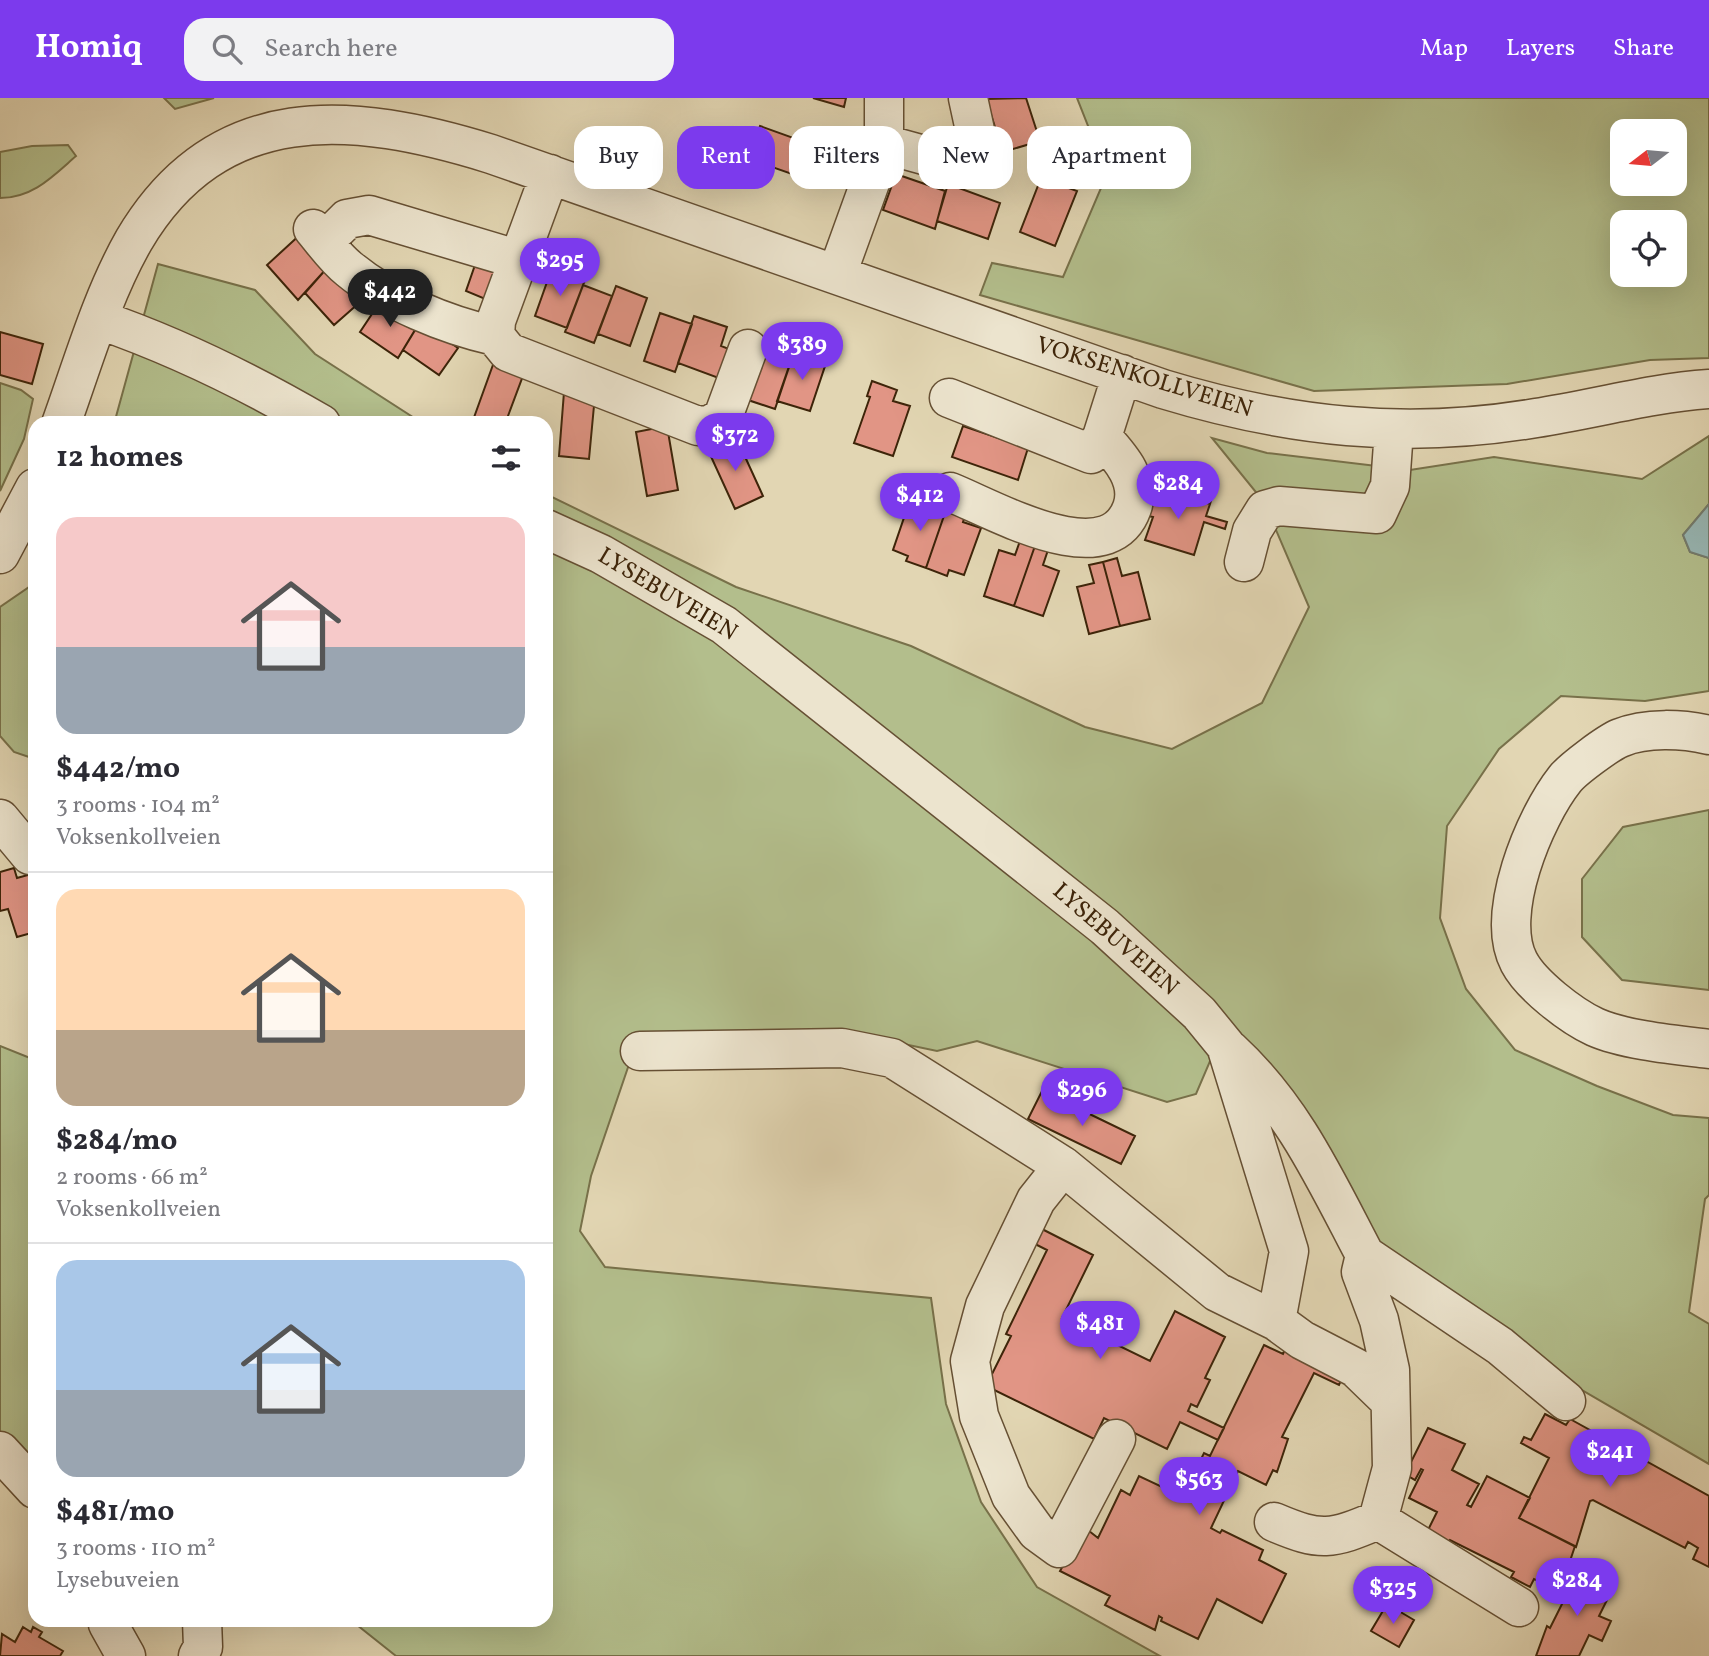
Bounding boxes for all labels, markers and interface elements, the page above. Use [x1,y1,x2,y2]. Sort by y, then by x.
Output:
search box [184,18,674,81]
text: Homiq [35,26,142,72]
icon: search [208,30,246,68]
text: Search here [264,31,397,67]
text: Map [1420,32,1468,66]
text: Layers [1506,32,1575,66]
text: Share [1613,32,1674,66]
north arrow [1610,119,1687,196]
map controls [1610,119,1687,287]
chip: Buy [574,126,663,189]
chip: Rent [677,126,775,189]
chip: Filters [789,126,904,189]
chip: New [918,126,1013,189]
chip: Apartment [1027,126,1191,189]
button: locate [1610,210,1687,287]
pin: $295 [519,238,601,298]
text: $295 [536,245,584,277]
pin: $442 [349,270,431,329]
text: $442 [364,276,416,308]
pin: $389 [761,322,843,382]
text: $389 [777,329,827,361]
street label: VOKSENKOLLVEIEN [1032,329,1256,427]
pin: $372 [694,414,776,473]
text: $372 [711,420,759,452]
text: 12 homes [56,437,183,479]
icon: filters [487,439,525,477]
pin: $284 [1137,462,1219,521]
text: $284 [1153,468,1203,500]
pin: $412 [879,474,961,533]
text: $412 [896,480,944,512]
street label: LYSEBUVEIEN [591,540,743,650]
icon: home [228,563,354,689]
text: $442/mo [56,748,180,790]
text: 3 rooms · 104 m² [56,790,220,822]
text: Voksenkollveien [56,822,221,854]
street label: LYSEBUVEIEN [1044,875,1186,1005]
icon: home [228,935,354,1061]
pin: $296 [1041,1068,1123,1128]
text: $296 [1057,1075,1107,1107]
text: $284/mo [56,1120,178,1162]
text: 2 rooms · 66 m² [56,1162,208,1194]
text: Voksenkollveien [56,1194,221,1226]
pin: $481 [1059,1302,1141,1361]
icon: home [228,1306,354,1432]
text: $481 [1076,1308,1124,1340]
pin: $241 [1569,1430,1651,1489]
text: $241 [1586,1436,1634,1468]
pin: $563 [1158,1458,1240,1517]
text: $563 [1175,1464,1223,1496]
text: $481/mo [56,1491,174,1533]
text: 3 rooms · 110 m² [56,1533,216,1565]
pin: $284 [1536,1558,1618,1618]
text: Lysebuveien [56,1565,180,1597]
text: $284 [1552,1565,1602,1597]
pin: $325 [1352,1566,1434,1626]
text: $325 [1369,1573,1417,1605]

